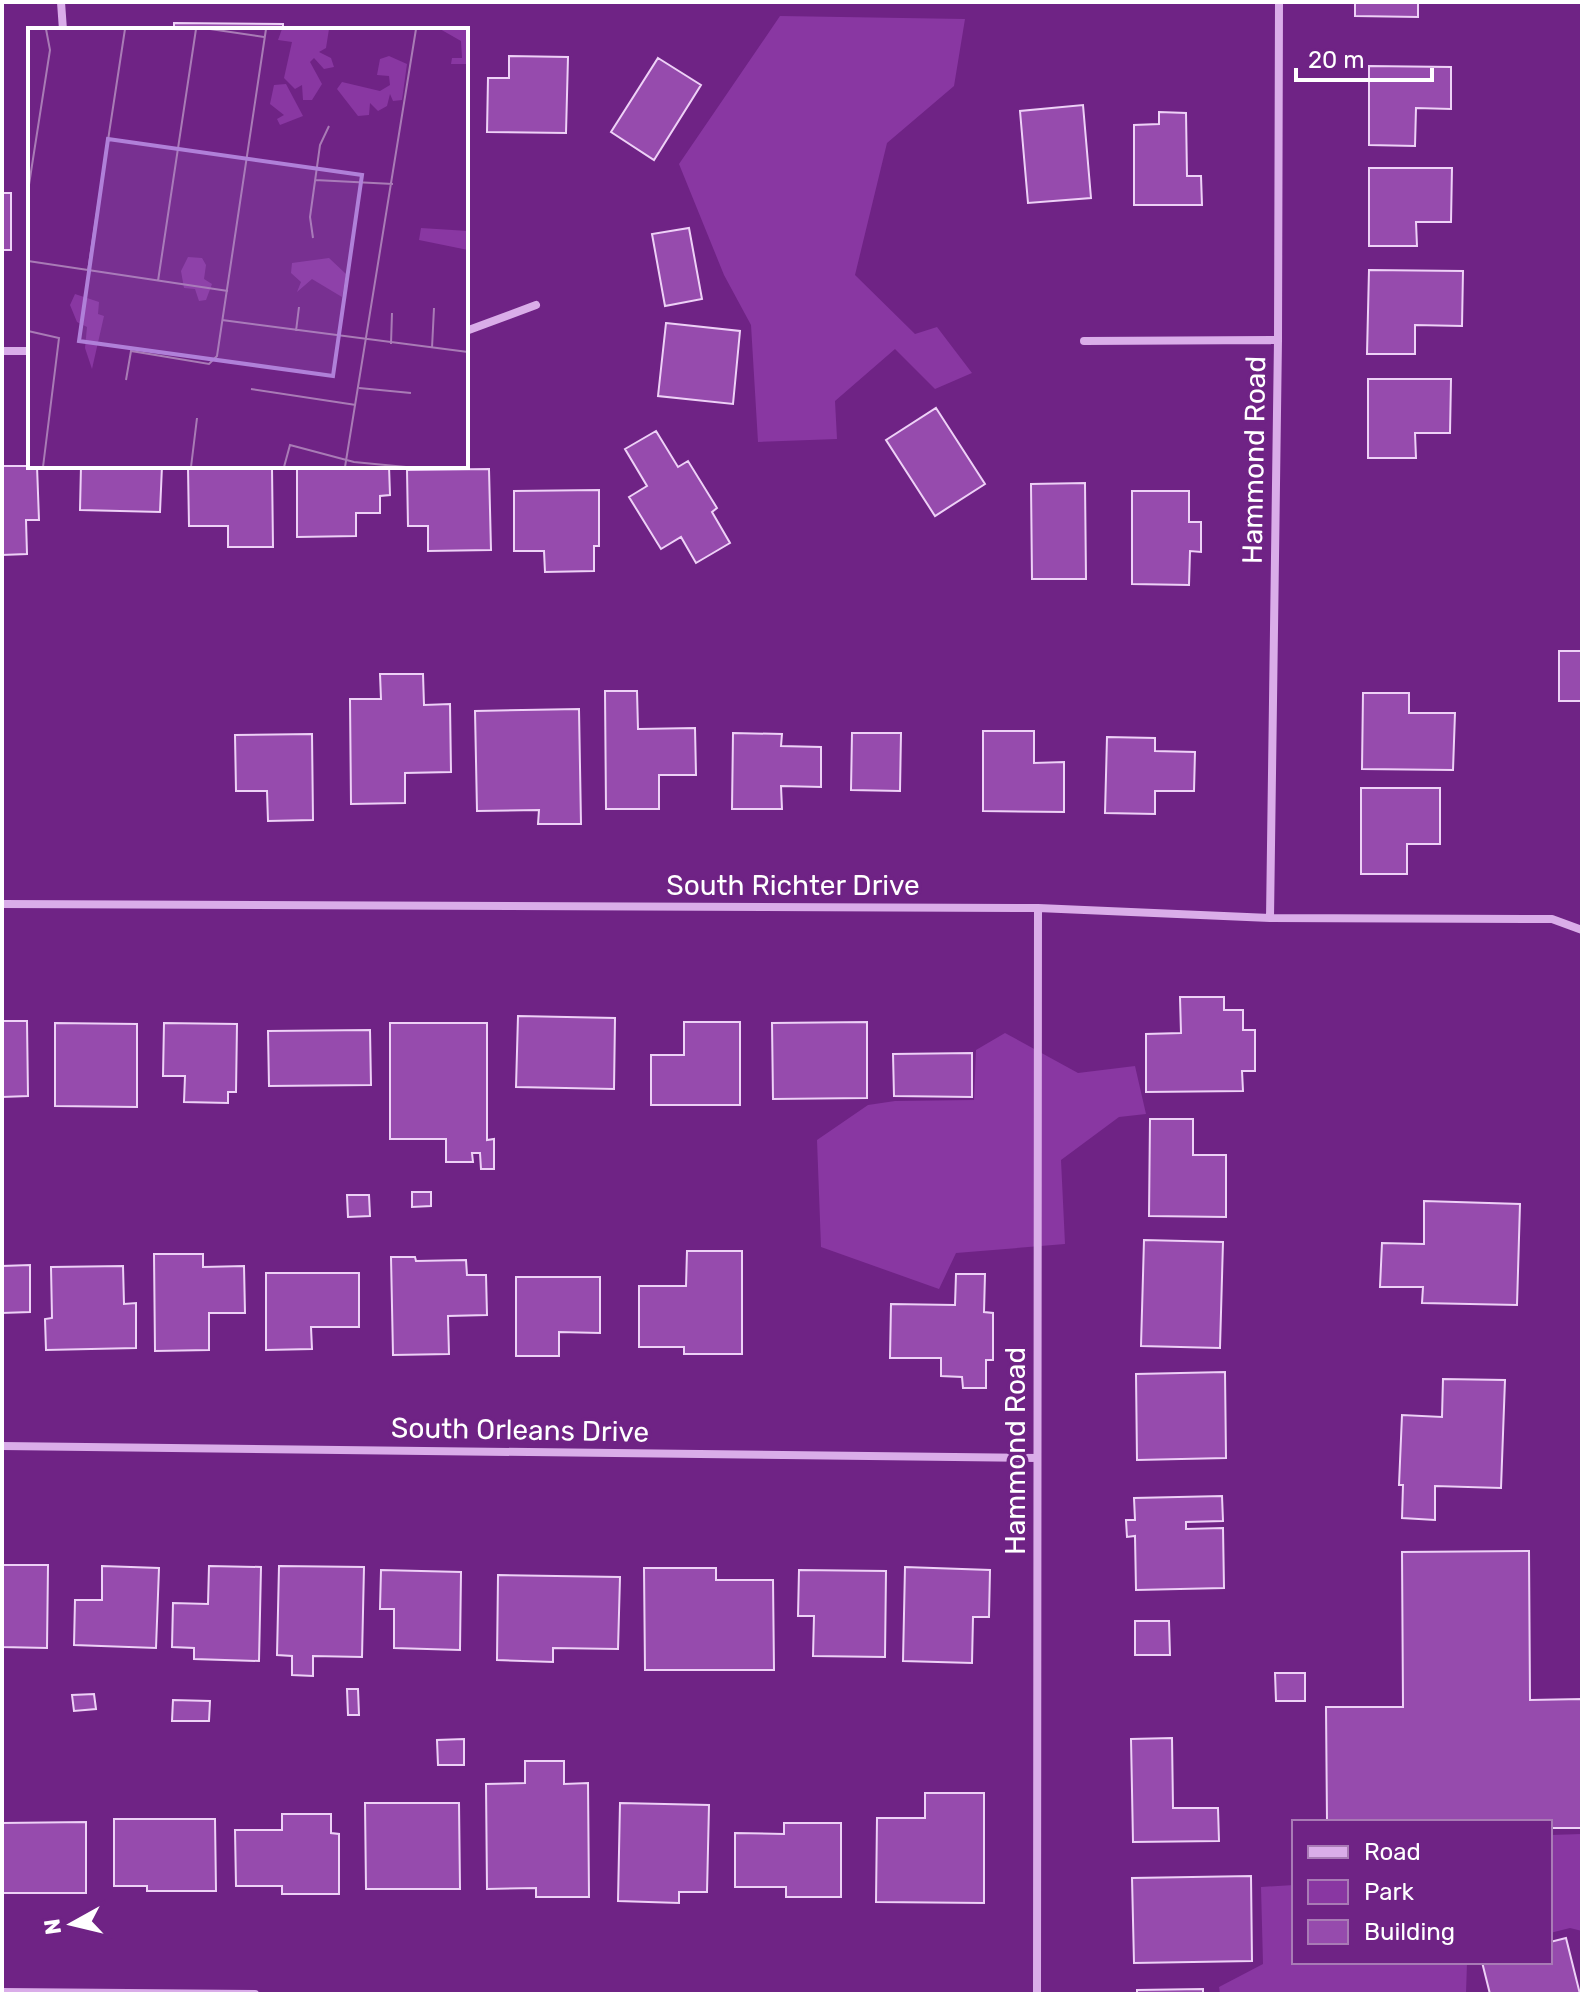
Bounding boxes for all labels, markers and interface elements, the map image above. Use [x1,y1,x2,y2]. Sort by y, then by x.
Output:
inset map [28,28,468,468]
scale bar [1296,32,1432,82]
text: 20 m [1308,46,1365,74]
street label: Hammond Road [1236,356,1272,564]
street label: South Richter Drive [666,869,920,902]
street label: Hammond Road [999,1347,1032,1555]
street label: South Orleans Drive [391,1411,649,1449]
legend [1292,1820,1552,1964]
text: Road [1364,1838,1421,1866]
text: Park [1364,1878,1415,1906]
north arrow [32,1884,112,1964]
text: N [38,1917,67,1936]
text: Building [1364,1918,1455,1946]

